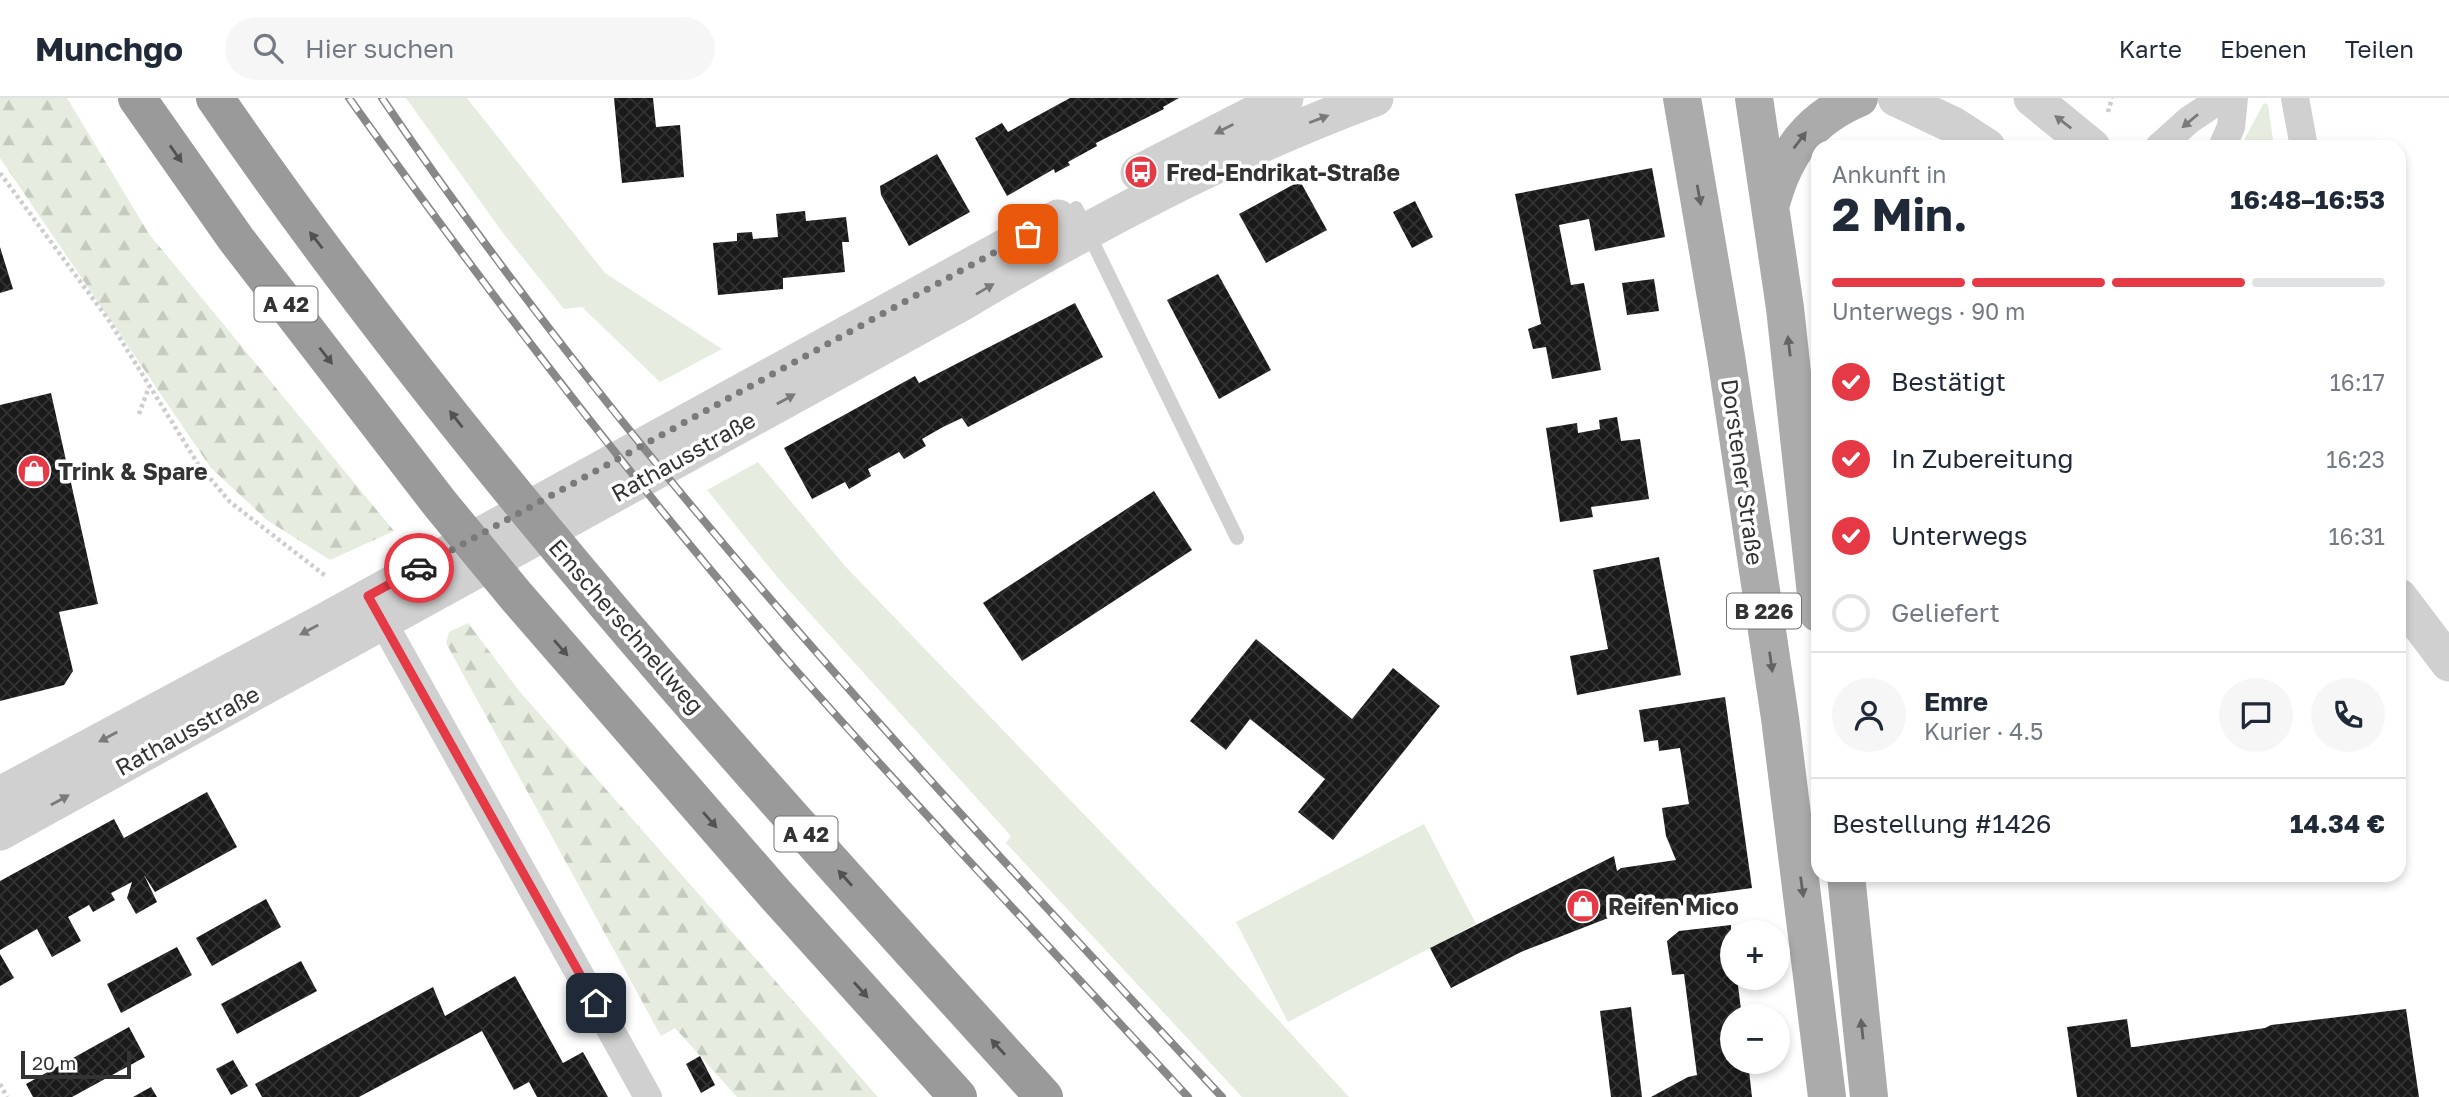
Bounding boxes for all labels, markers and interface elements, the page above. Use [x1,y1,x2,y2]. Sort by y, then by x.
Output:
search box [225,17,715,80]
text: Munchgo [35,29,183,68]
icon: search [249,29,287,67]
text: Hier suchen [305,33,454,64]
text: Karte [2119,34,2182,63]
text: Ebenen [2220,34,2307,63]
text: Teilen [2345,34,2414,63]
one-way arrow [1309,113,1330,124]
one-way arrow [2181,113,2199,128]
one-way arrow [2054,114,2072,129]
one-way arrow [1214,124,1234,135]
one-way arrow [1792,132,1807,150]
one-way arrow [169,145,183,163]
bus stop icon: Fred-Endrikat-Straße [1122,153,1160,191]
place label: Fred-Endrikat-Straße [1166,158,1400,186]
text: Ankunft in [1832,160,1947,188]
one-way arrow [1694,184,1705,206]
text: 16:48–16:53 [2230,184,2385,215]
text: 2 Min. [1832,186,1968,241]
pin [998,204,1058,264]
icon: bag [1009,215,1047,253]
one-way arrow [309,232,324,250]
one-way arrow [975,283,994,295]
road number: A 42 [254,286,318,322]
text: Unterwegs · 90 m [1832,297,2025,325]
one-way arrow [1784,335,1795,357]
one-way arrow [319,347,333,365]
icon: check [1832,363,1870,401]
text: Bestätigt [1891,366,2006,397]
text: 16:17 [2330,368,2385,396]
street label: Dorstener Straße [1716,377,1770,567]
one-way arrow [776,393,795,405]
street label: Rathausstraße [606,405,760,507]
one-way arrow [449,411,464,429]
icon: check [1832,440,1870,478]
text: In Zubereitung [1891,443,2074,474]
text: 16:23 [2326,445,2385,473]
shop icon: Trink & Spare [15,452,53,490]
place label: Trink & Spare [58,457,207,485]
icon: check [1832,517,1870,555]
text: Unterwegs [1891,520,2028,551]
text: 16:31 [2328,522,2385,550]
courier [384,533,454,603]
street label: Emscherschnellweg [544,533,710,719]
icon: car [400,549,438,587]
road number: B 226 [1727,594,1801,628]
text: Geliefert [1891,597,2000,628]
one-way arrow [299,624,319,635]
one-way arrow [553,639,569,657]
one-way arrow [1766,651,1777,673]
button: person [1832,678,1906,752]
button: chat [2219,678,2293,752]
button: phone [2311,678,2385,752]
street label: Rathausstraße [110,679,264,781]
text: Emre [1924,686,1988,717]
text: Kurier · 4.5 [1924,717,2043,745]
one-way arrow [99,731,118,743]
one-way arrow [50,794,70,806]
text: Bestellung #1426 [1832,808,2052,839]
text: 14.34 € [2290,808,2385,839]
one-way arrow [702,811,717,828]
road number: A 42 [774,816,838,852]
one-way arrow [837,870,853,887]
one-way arrow [1797,876,1808,898]
shop icon: Reifen Mico [1564,887,1602,925]
place label: Reifen Mico [1608,892,1739,920]
map controls [1720,920,1790,1074]
button: + [1720,920,1790,990]
pin [566,973,626,1033]
one-way arrow [853,981,869,999]
icon: home [577,984,615,1022]
button: − [1720,1004,1790,1074]
one-way arrow [1856,1018,1867,1040]
one-way arrow [990,1038,1006,1055]
scale bar [21,1048,131,1080]
text: 20 m [32,1051,76,1074]

